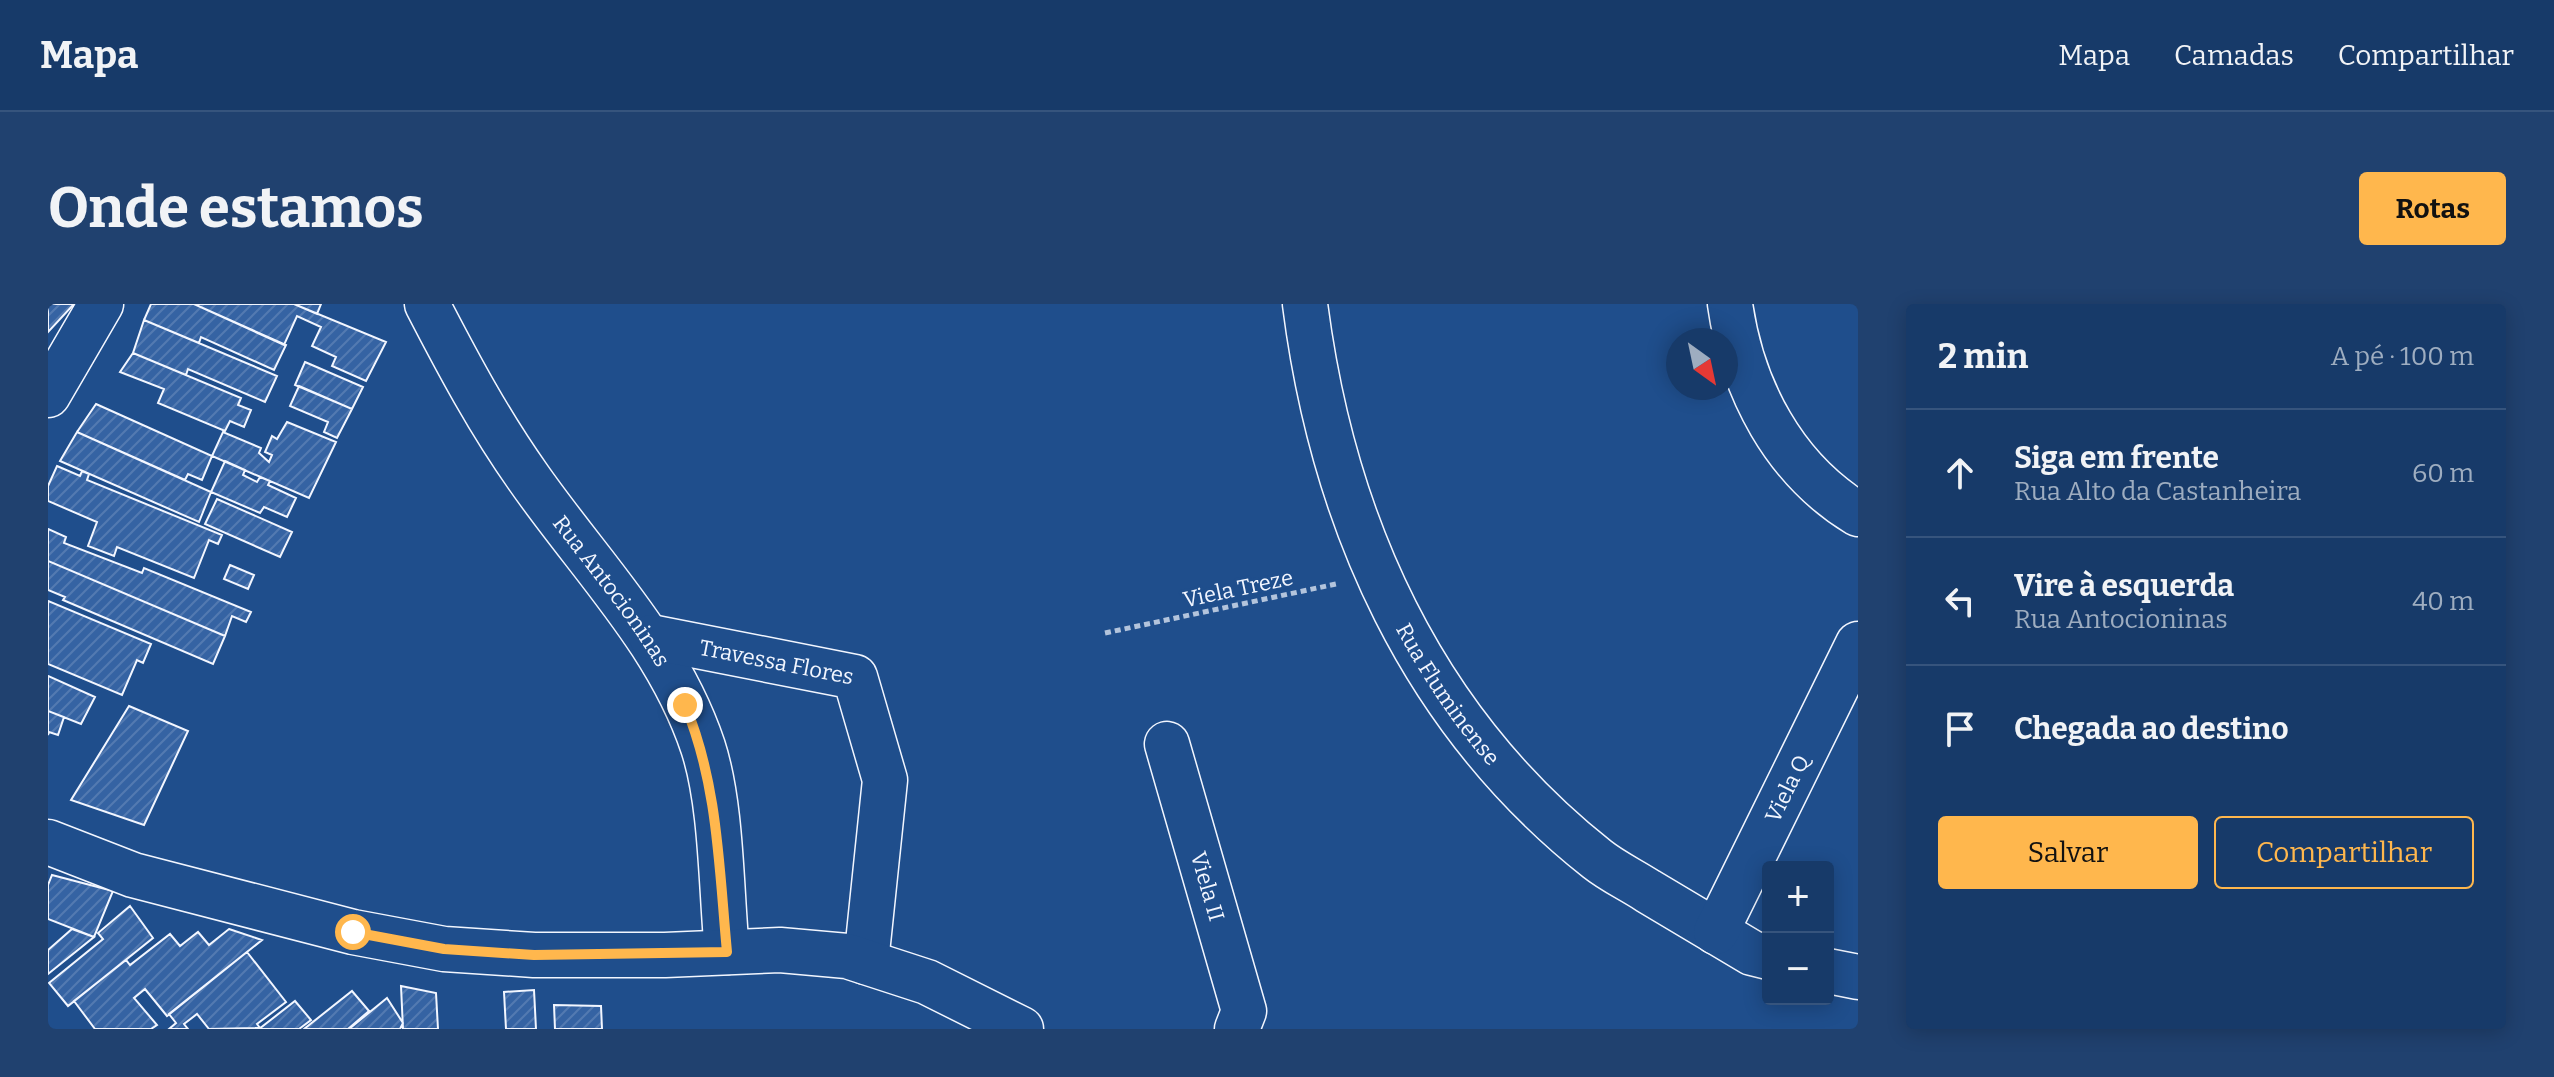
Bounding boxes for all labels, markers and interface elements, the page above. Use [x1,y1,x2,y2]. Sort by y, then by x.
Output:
text: Mapa [40,32,138,78]
text: Mapa [2058,39,2130,72]
text: Camadas [2174,39,2294,72]
text: Compartilhar [2338,39,2514,72]
button: Rotas [2359,172,2506,245]
text: Onde estamos [48,175,424,242]
north arrow [1666,328,1738,400]
text: 2 min [1938,336,2028,377]
text: A pé · 100 m [2331,341,2474,372]
text: Siga em frente [2014,440,2219,476]
icon: ahead [1938,451,1982,495]
text: 60 m [2412,458,2474,489]
text: Rua Alto da Castanheira [2014,476,2301,507]
street label: Rua Antocioninas [547,510,676,672]
street label: Viela Treze [1181,564,1295,613]
text: Vire à esquerda [2014,568,2234,604]
icon: left [1938,579,1982,623]
text: 40 m [2412,586,2474,617]
text: Rua Antocioninas [2014,604,2228,635]
street label: Rua Fluminense [1390,618,1506,771]
street label: Travessa Flores [697,634,856,690]
route end [667,687,703,723]
icon: arrive [1938,707,1982,751]
text: Chegada ao destino [2014,711,2289,747]
street label: Viela Q [1759,749,1816,827]
button: Salvar [1938,816,2198,889]
button: Compartilhar [2214,816,2474,889]
street label: Viela II [1185,849,1230,924]
map controls [1762,861,1834,1005]
button: + [1762,861,1834,933]
route start [335,914,371,950]
button: − [1762,933,1834,1005]

